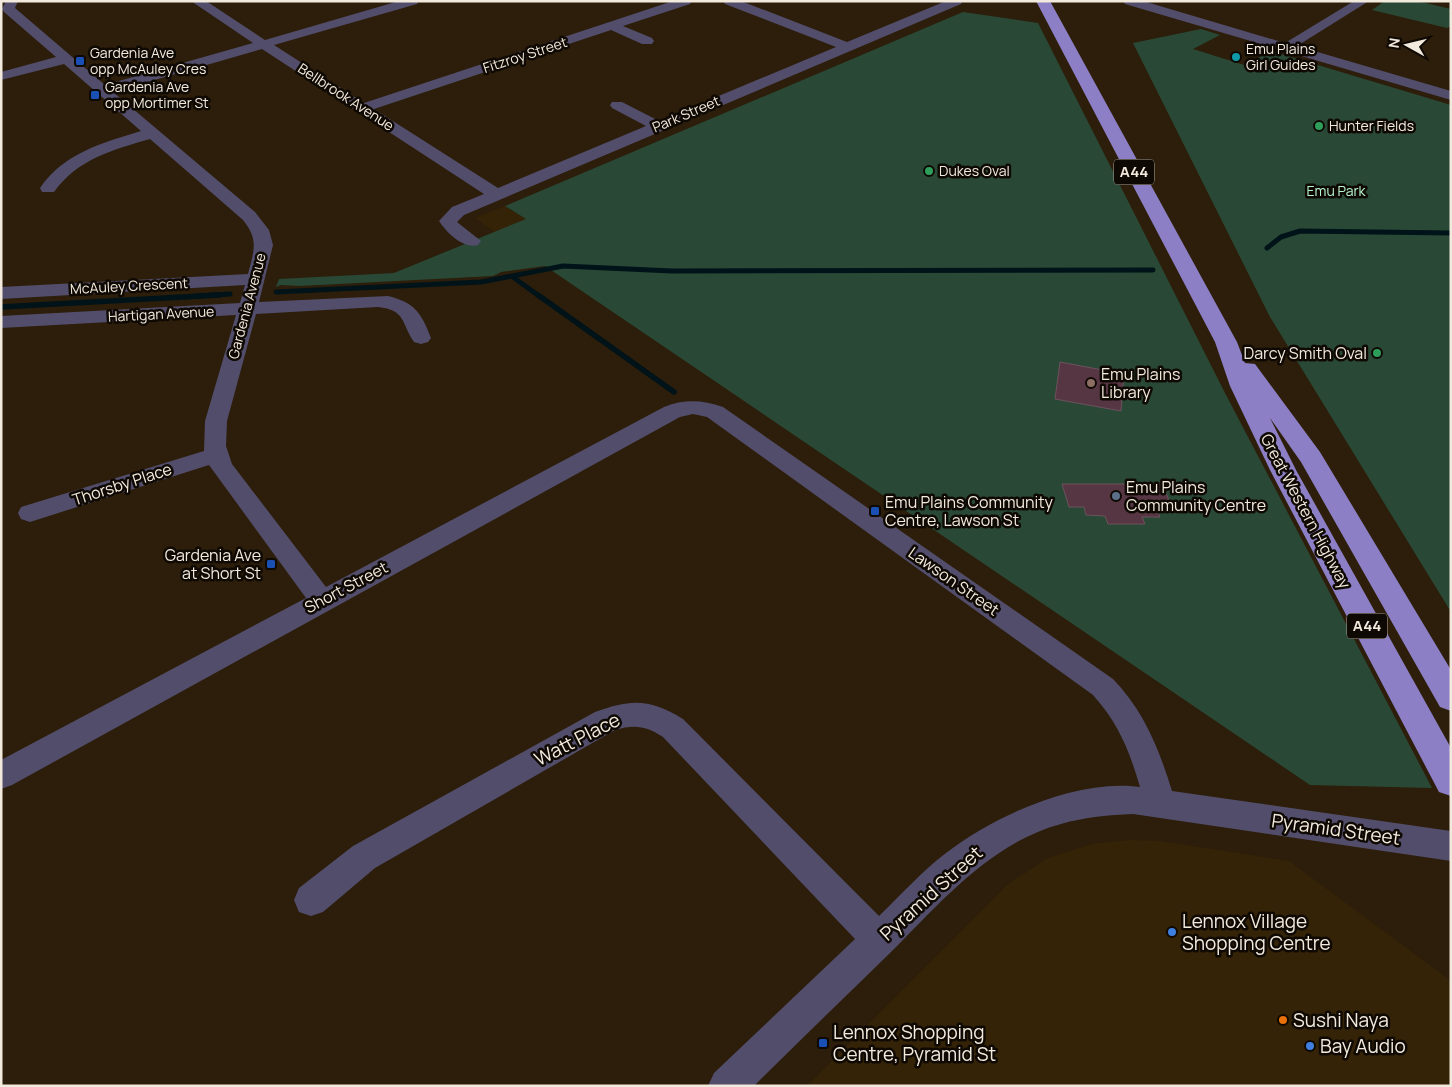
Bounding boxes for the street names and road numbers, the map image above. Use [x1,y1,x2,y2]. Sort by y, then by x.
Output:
street label: Fitzroy Street [480,32,570,77]
street label: Bellbrook Avenue [295,58,398,135]
street label: Park Street [649,91,723,136]
road number: A44 [1114,160,1154,184]
street label: Gardenia Avenue [223,251,270,361]
street label: McAuley Crescent [70,273,189,298]
street label: Hartigan Avenue [107,301,215,326]
street label: Great Western Highway [1256,430,1356,593]
street label: Thorsby Place [69,458,175,510]
street label: Lawson Street [904,542,1004,620]
street label: Short Street [301,556,391,618]
road number: A44 [1347,614,1387,638]
street label: Watt Place [530,706,624,772]
street label: Pyramid Street [1270,807,1402,851]
street label: Pyramid Street [874,840,988,946]

